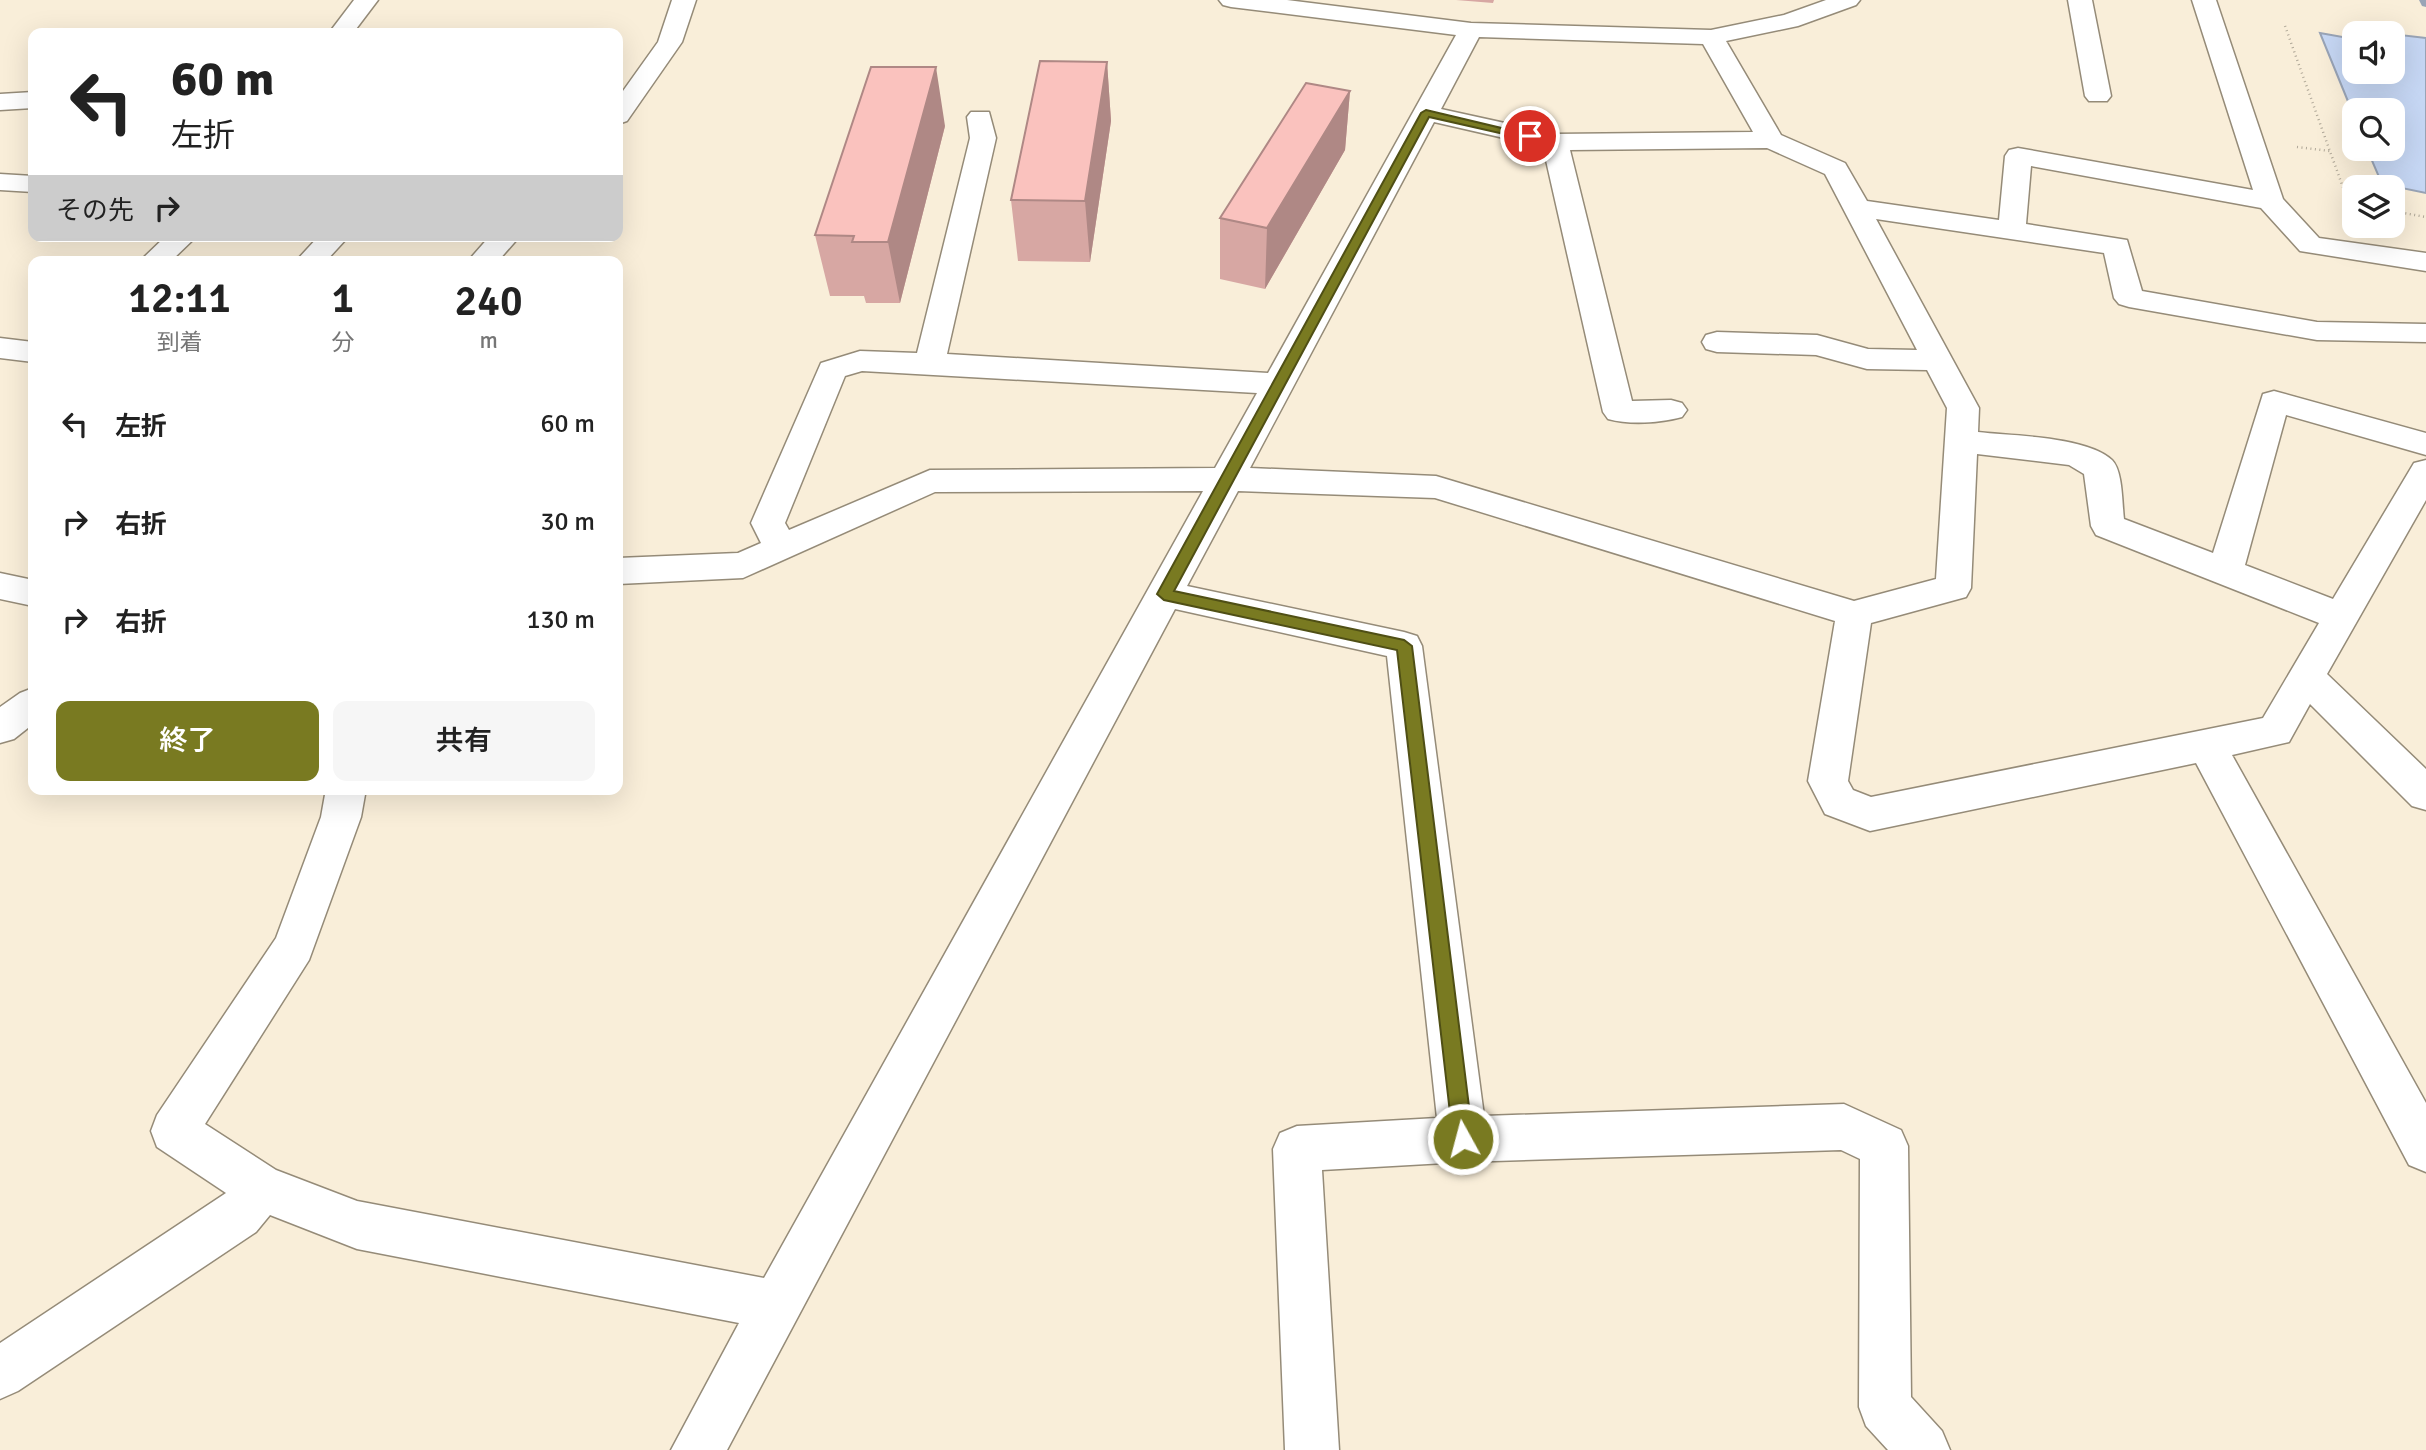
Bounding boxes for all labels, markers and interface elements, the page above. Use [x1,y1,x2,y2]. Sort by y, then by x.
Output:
map controls [2342,21,2405,238]
button: sound [2342,21,2405,84]
text: 60 m [171,49,274,109]
icon: left [56,56,147,147]
button: search [2342,98,2405,161]
pin [1500,106,1560,166]
text: 左折 [171,116,235,155]
icon: arrive [1511,117,1549,155]
button: layers [2342,175,2405,238]
icon: right [148,189,186,227]
text: その先 [56,195,134,227]
text: 12:11 [128,273,231,324]
text: 1 [331,273,354,324]
text: 240 [455,276,523,327]
text: m [479,326,498,355]
text: 到着 [157,328,203,357]
text: 分 [331,328,354,357]
icon: left [56,405,94,443]
text: 60 m [540,408,595,440]
text: 左折 [115,411,167,443]
icon: right [56,503,94,541]
text: 30 m [540,506,595,538]
text: 右折 [115,509,167,541]
icon: right [56,601,94,639]
text: 130 m [526,604,595,636]
text: 右折 [115,607,167,639]
button: 終了 [56,701,319,781]
button: 共有 [333,701,595,781]
position arrow [1426,1102,1500,1176]

